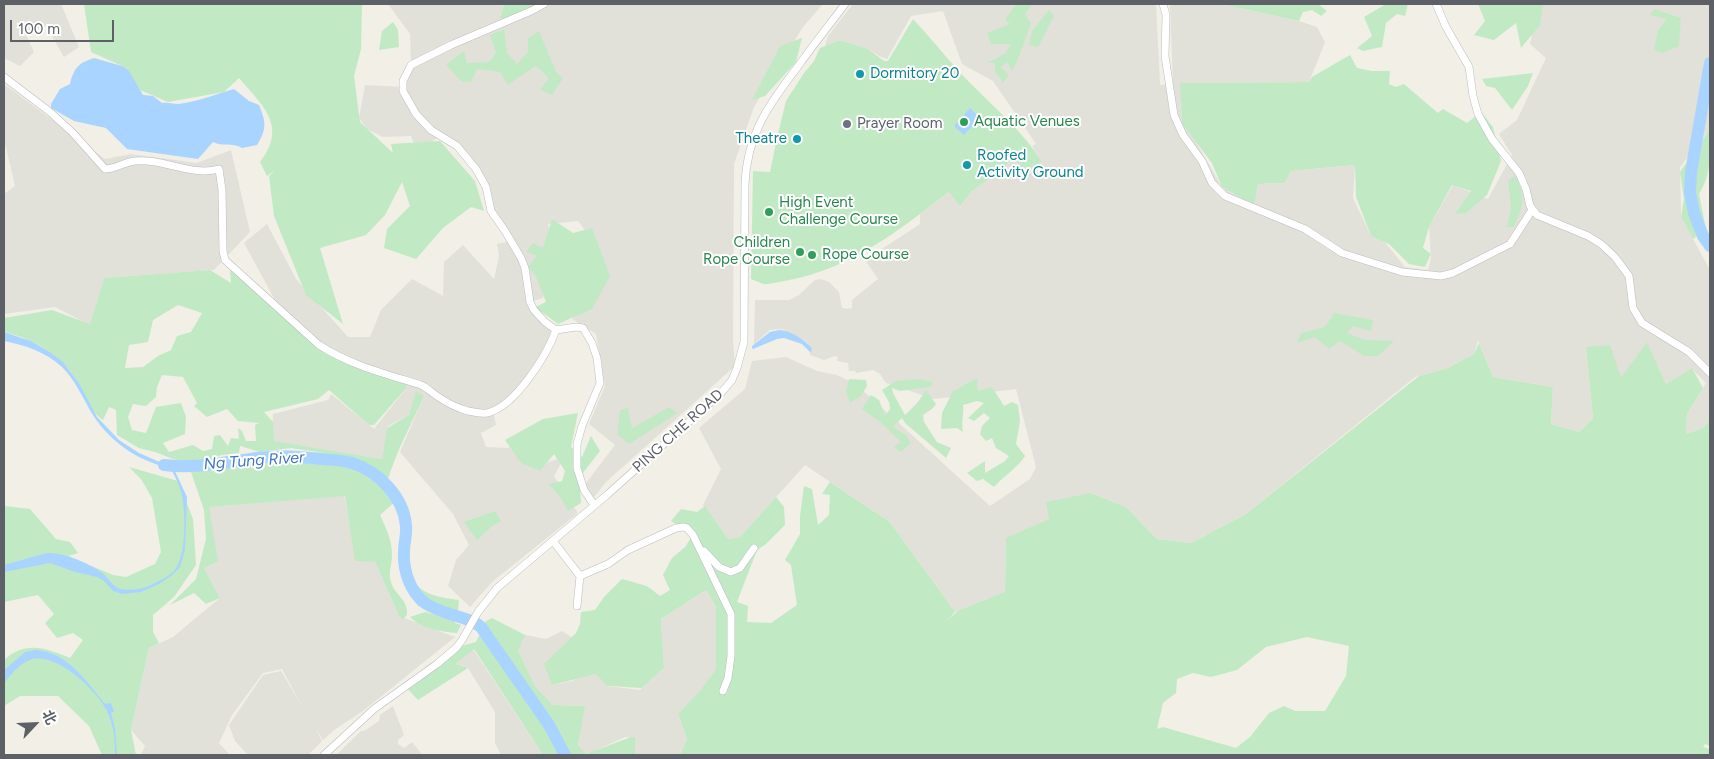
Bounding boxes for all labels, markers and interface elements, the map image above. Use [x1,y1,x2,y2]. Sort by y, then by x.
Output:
scale bar [12,10,116,42]
text: 100 m [18,20,60,38]
place label: Dormitory 20 [870,65,959,83]
marker: Dormitory 20 [854,68,866,80]
place label: Aquatic Venues [974,113,1080,131]
place label: Prayer Room [857,115,942,133]
marker: Aquatic Venues [958,116,970,128]
marker: Prayer Room [841,118,853,130]
place label: Theatre [736,130,787,148]
marker: Theatre [791,133,803,145]
place label: Roofed Activity Ground [977,147,1084,182]
marker: Roofed Activity Ground [961,159,973,171]
place label: High Event Challenge Course [779,194,898,229]
marker: High Event Challenge Course [763,206,775,218]
place label: Children Rope Course [703,234,790,269]
marker: Children Rope Course [794,246,806,258]
place label: Rope Course [822,246,909,264]
marker: Rope Course [806,249,818,261]
street label: PING CHE ROAD [629,386,727,476]
water label: Ng Tung River [203,448,305,474]
north arrow [10,699,60,749]
text: 北 [38,708,60,727]

